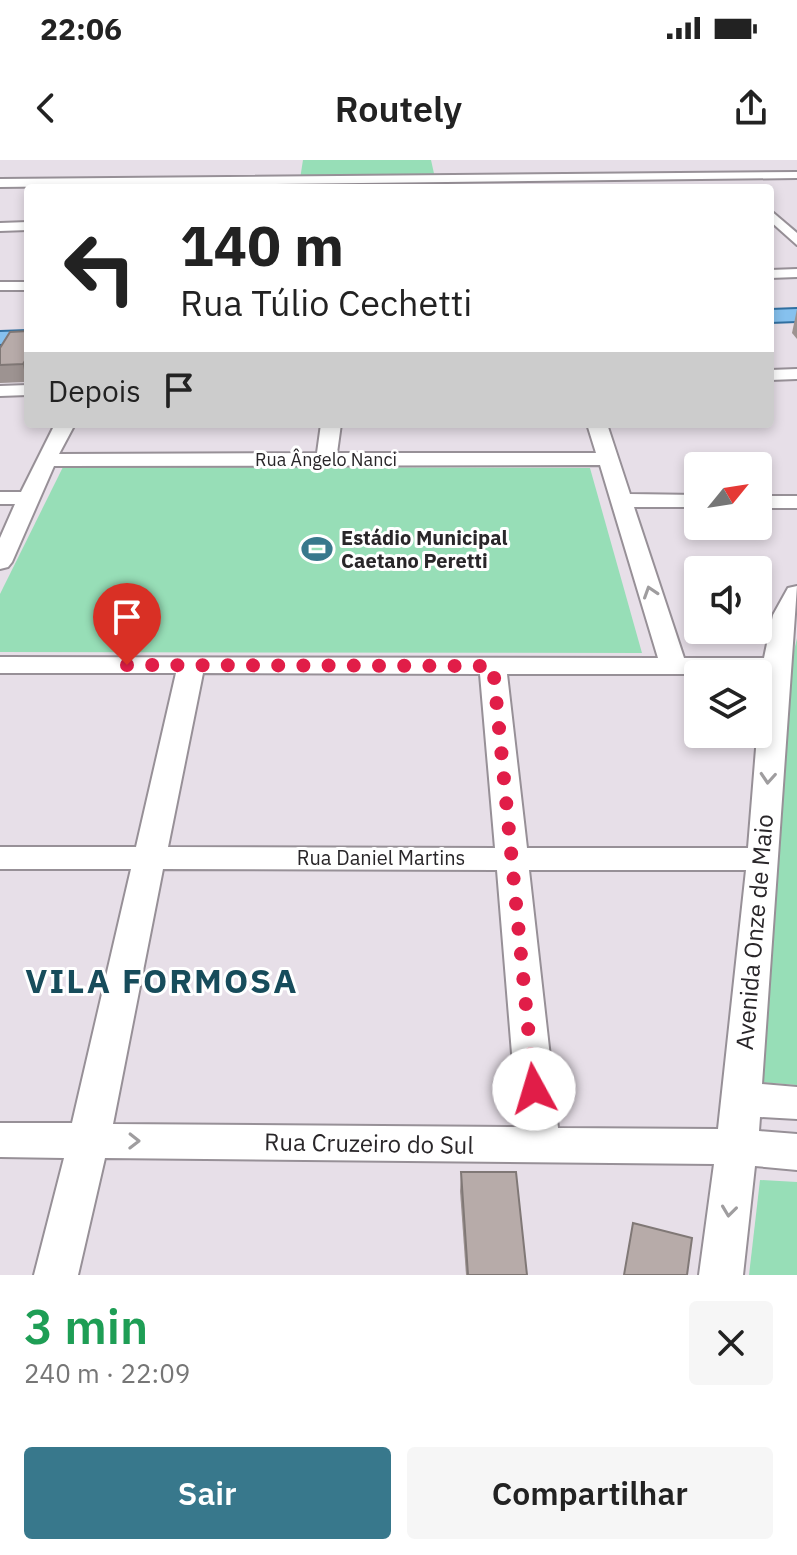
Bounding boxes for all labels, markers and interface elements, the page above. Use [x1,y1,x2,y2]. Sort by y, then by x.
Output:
text: 22:06 [40,9,122,48]
text: Routely [335,85,462,132]
icon: back [24,86,68,130]
icon: share [729,86,773,130]
text: 140 m [180,209,344,281]
icon: left [48,216,152,320]
text: Rua Túlio Cechetti [180,279,472,326]
icon: arrive [157,368,201,412]
text: Depois [48,371,141,410]
street label: Rua Ângelo Nanci [255,448,397,471]
north arrow [684,452,772,540]
map controls [684,452,772,748]
place label: Estádio Municipal Caetano Peretti [341,524,508,574]
sports icon: Estádio Municipal Caetano Peretti [300,532,334,566]
button: sound [684,556,772,644]
pin [93,583,161,665]
one-way arrow [644,586,660,600]
icon: arrive [105,595,149,639]
button: layers [684,660,772,748]
one-way arrow [760,772,777,785]
street label: Avenida Onze de Maio [728,813,780,1051]
street label: Rua Daniel Martins [297,844,465,871]
district label: VILA FORMOSA [25,958,299,1002]
position arrow [492,1047,576,1131]
street label: Rua Cruzeiro do Sul [264,1125,474,1161]
one-way arrow [128,1132,141,1150]
one-way arrow [721,1204,738,1218]
text: 3 min [24,1295,148,1357]
button: close [689,1301,773,1385]
text: 240 m · 22:09 [24,1356,190,1390]
button: Sair [24,1447,391,1539]
button: Compartilhar [407,1447,773,1539]

